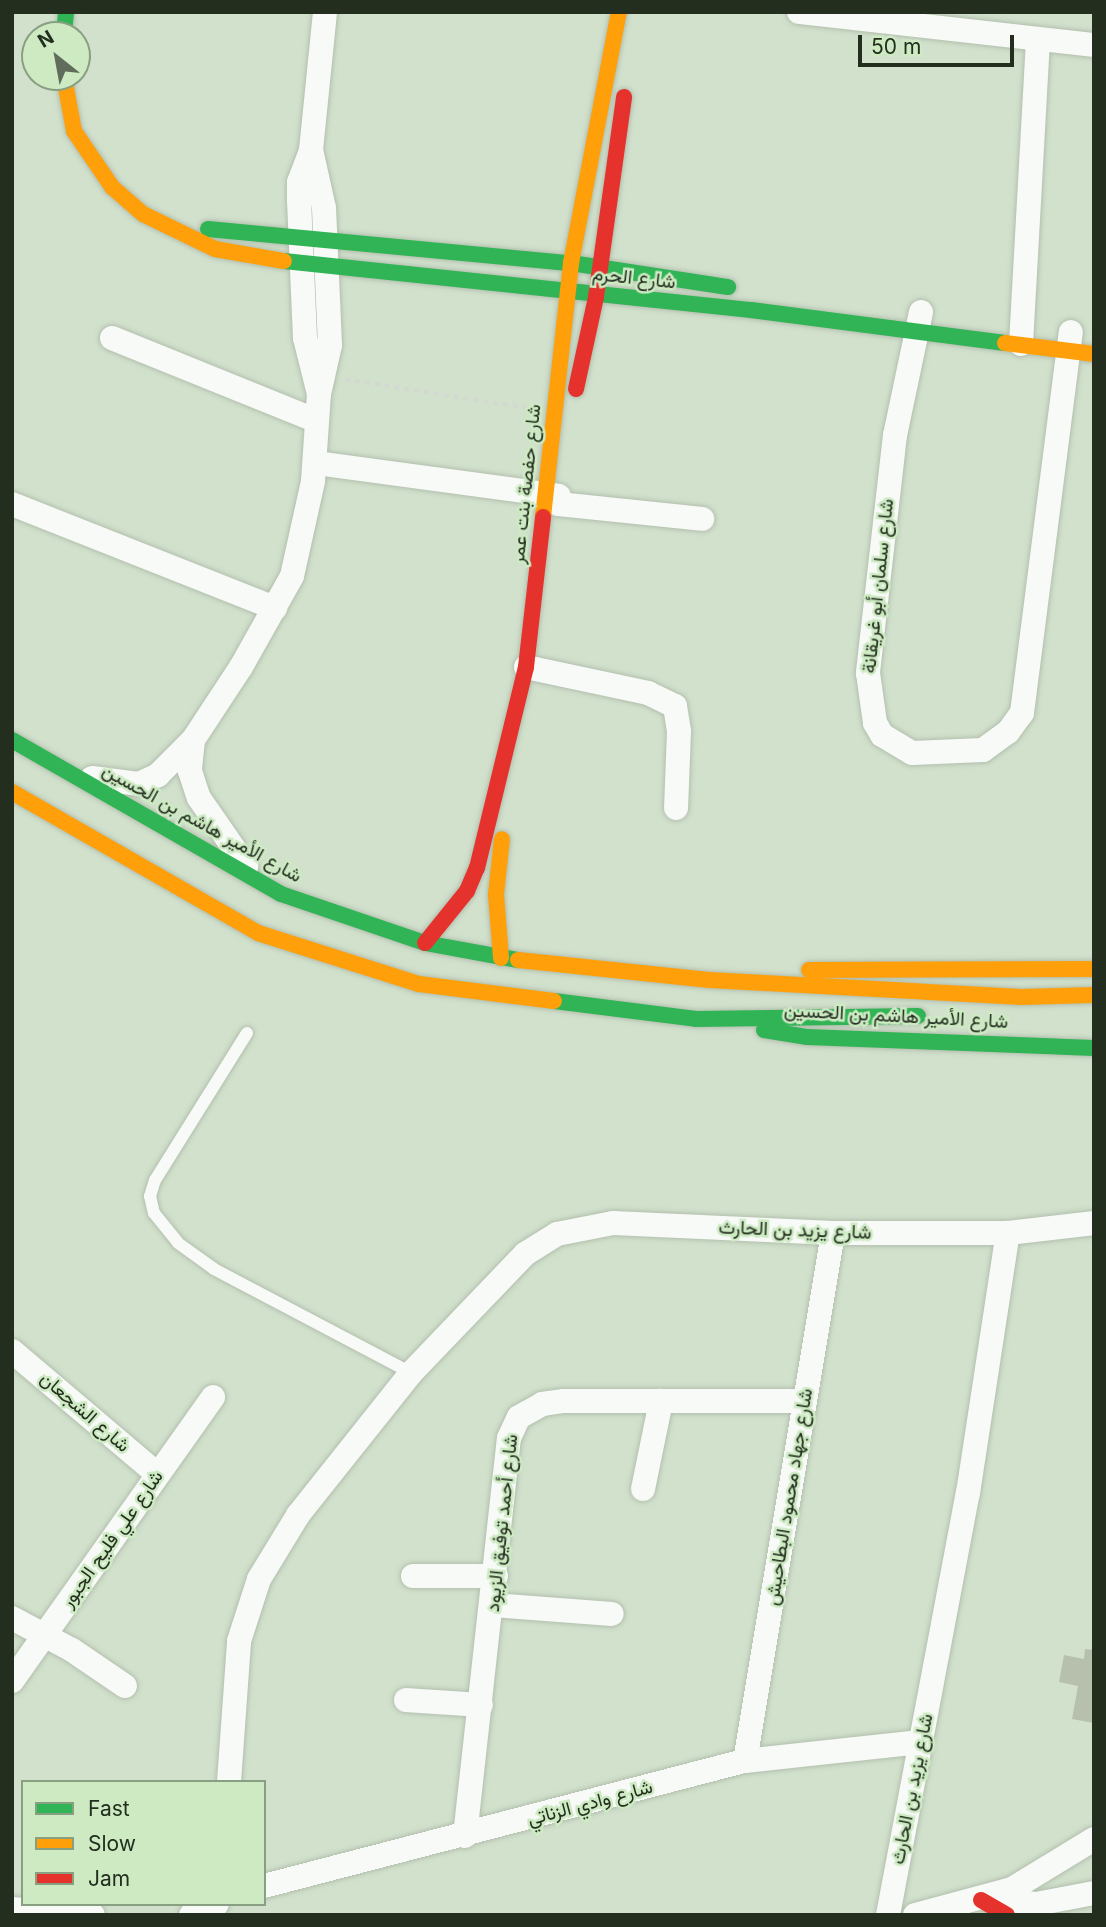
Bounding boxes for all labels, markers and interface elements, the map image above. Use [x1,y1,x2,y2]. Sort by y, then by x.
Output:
north arrow [21,21,91,91]
scale bar [861,21,1017,65]
text: N [34,26,58,53]
text: 50 m [871,34,921,59]
street label: شارع الحرم [591,262,677,294]
street label: شارع حفصة بنت عمر [506,403,546,565]
street label: شارع سلمان أبو غريقانة [857,498,899,674]
street label: شارع الأمير هاشم بن الحسين [98,759,306,887]
street label: شارع الأمير هاشم بن الحسين [783,999,1009,1033]
street label: شارع يزيد بن الحارث [718,1216,872,1244]
street label: شارع الشجعان [36,1367,134,1457]
street label: شارع جهاد محمود البطاحيش [761,1387,817,1607]
street label: شارع أحمد توفيق الزيود [481,1433,523,1613]
street label: شارع علي فليح الجبور [56,1466,168,1612]
street label: شارع يزيد بن الحارث [886,1712,938,1866]
street label: شارع وادي الزناتي [525,1775,655,1831]
legend [21,1780,266,1906]
text: Fast [88,1796,130,1821]
text: Slow [88,1831,136,1856]
text: Jam [88,1866,130,1891]

